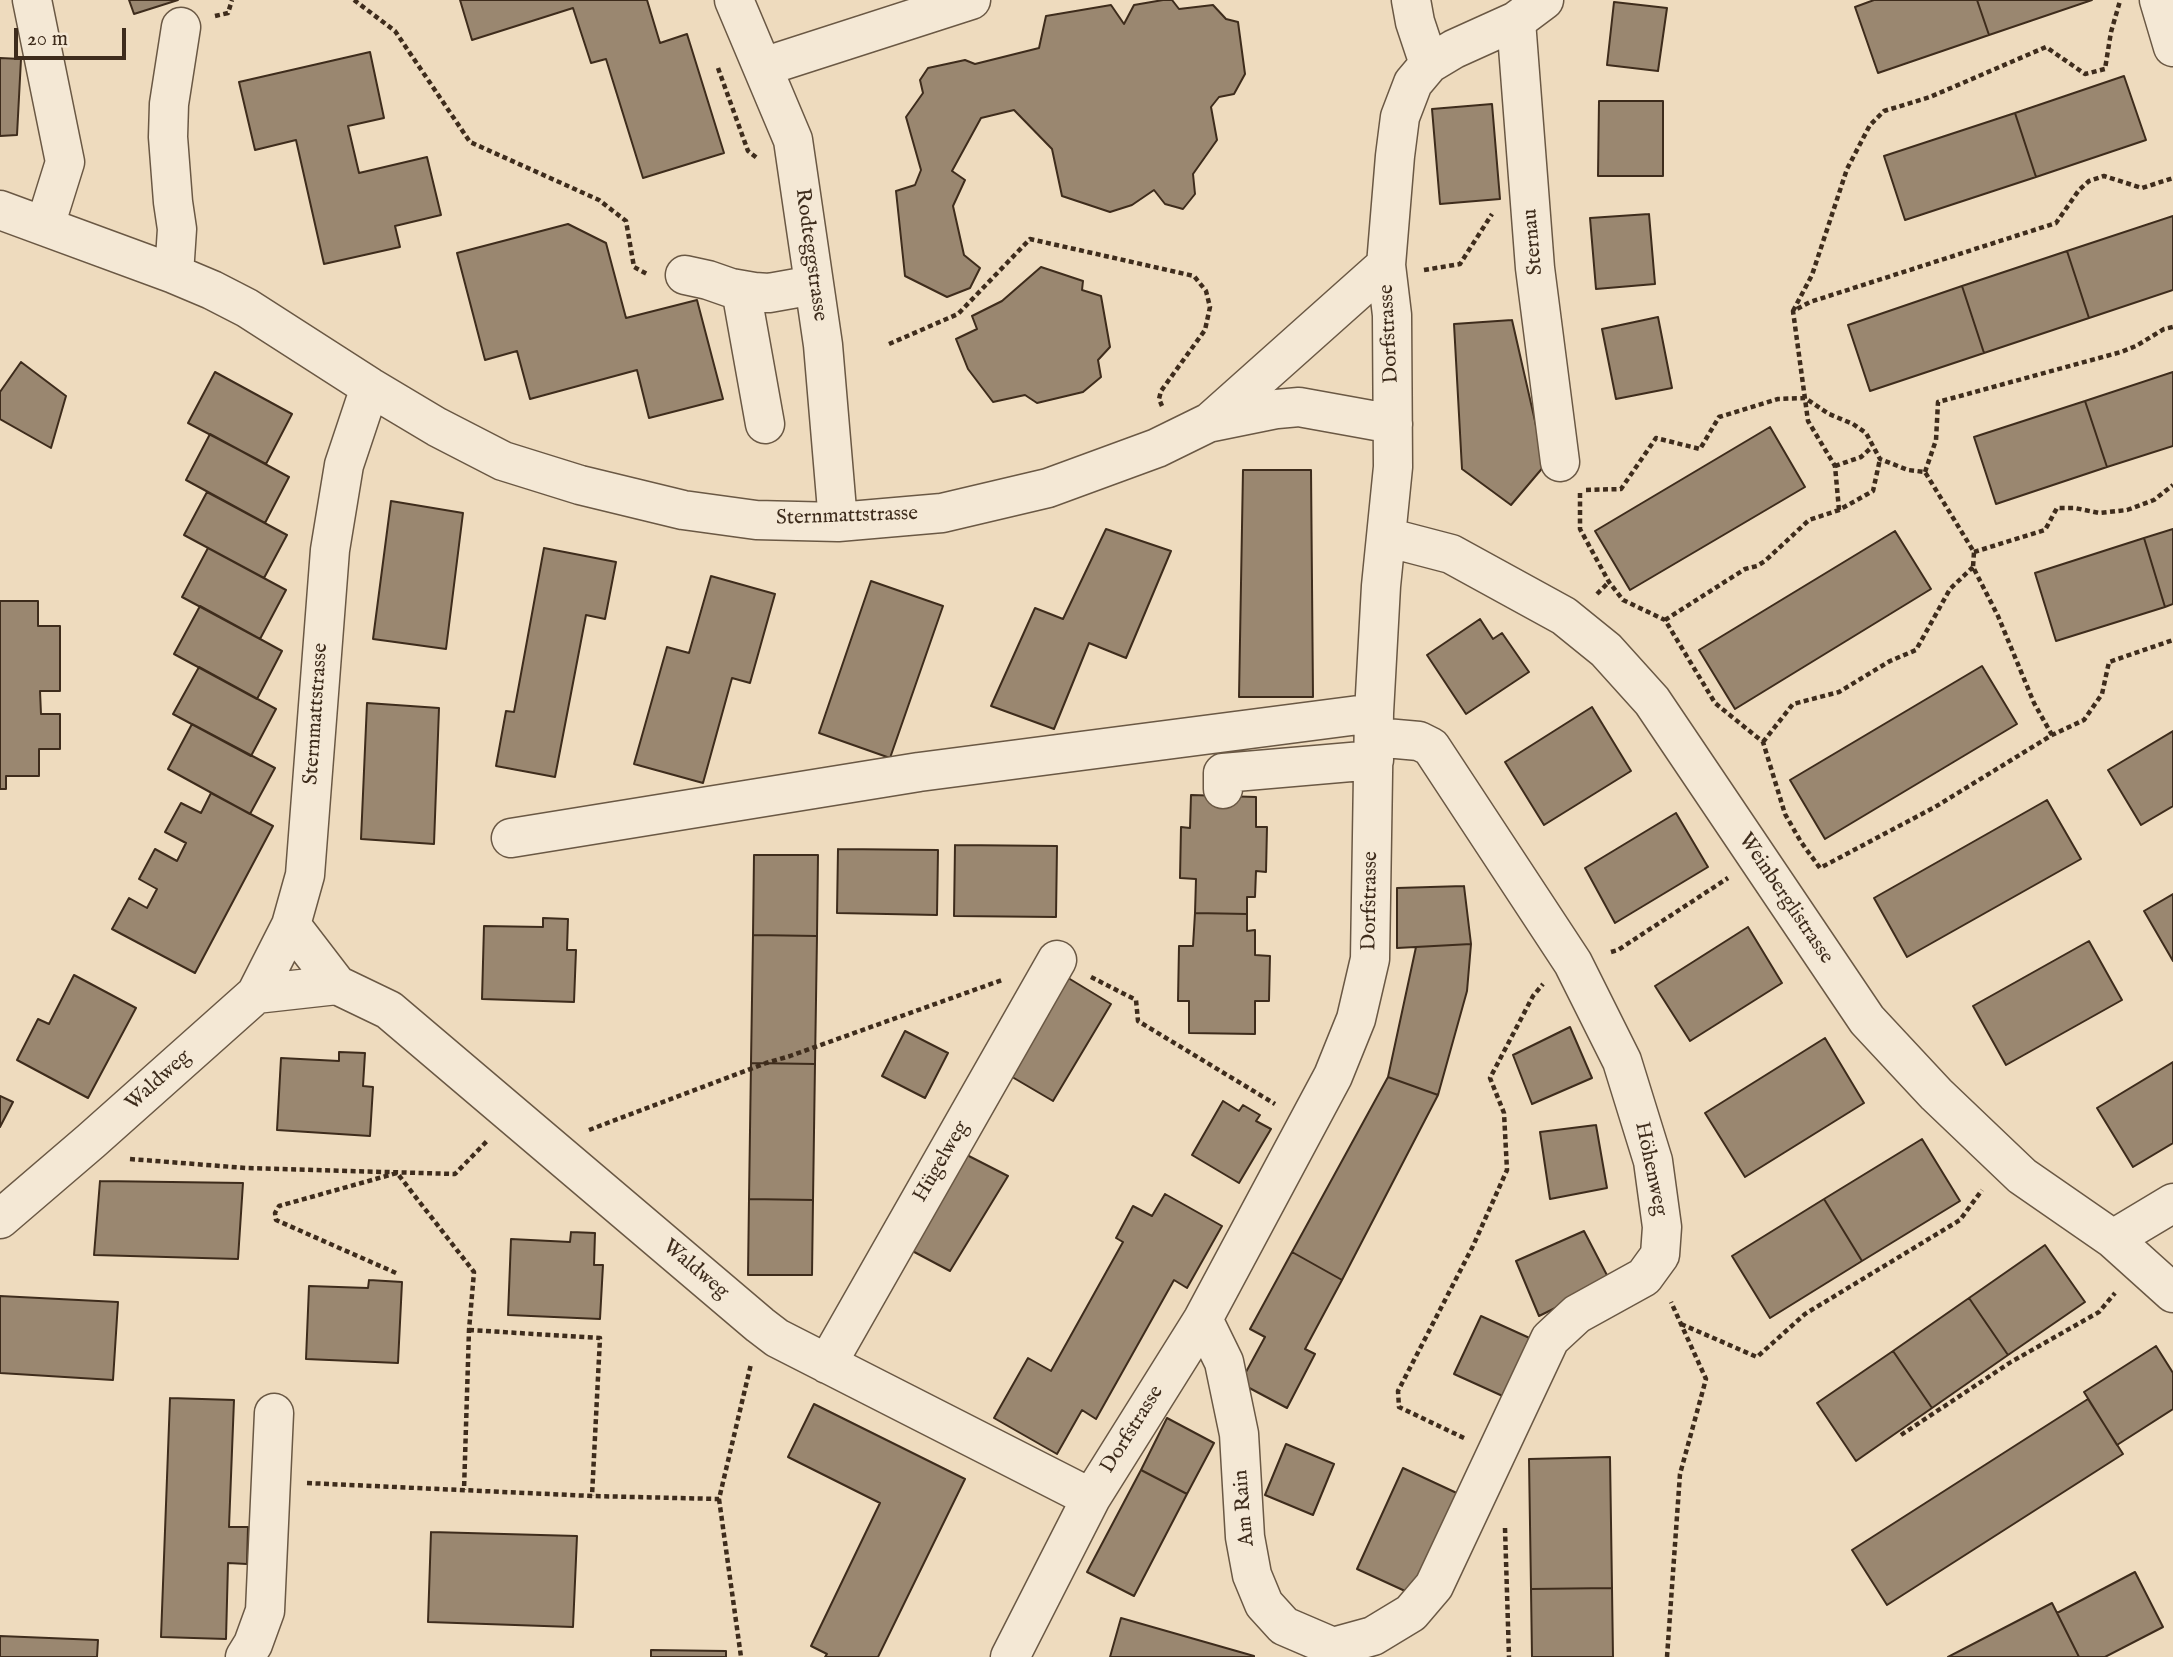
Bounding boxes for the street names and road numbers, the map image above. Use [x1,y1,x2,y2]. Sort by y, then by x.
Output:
street label: Rodteggstrasse [788,187,832,323]
street label: Sternau [1519,208,1549,276]
street label: Dorfstrasse [1375,284,1405,384]
street label: Sternmattstrasse [776,502,918,532]
street label: Sternmattstrasse [299,642,335,786]
street label: Weinberglistrasse [1732,829,1838,969]
street label: Dorfstrasse [1358,851,1384,951]
street label: Waldweg [121,1045,197,1117]
street label: Hügelweg [909,1117,975,1207]
street label: Höhenweg [1628,1120,1672,1218]
street label: Waldweg [657,1235,733,1305]
street label: Dorfstrasse [1096,1381,1170,1479]
street label: Am Rain [1229,1469,1261,1547]

